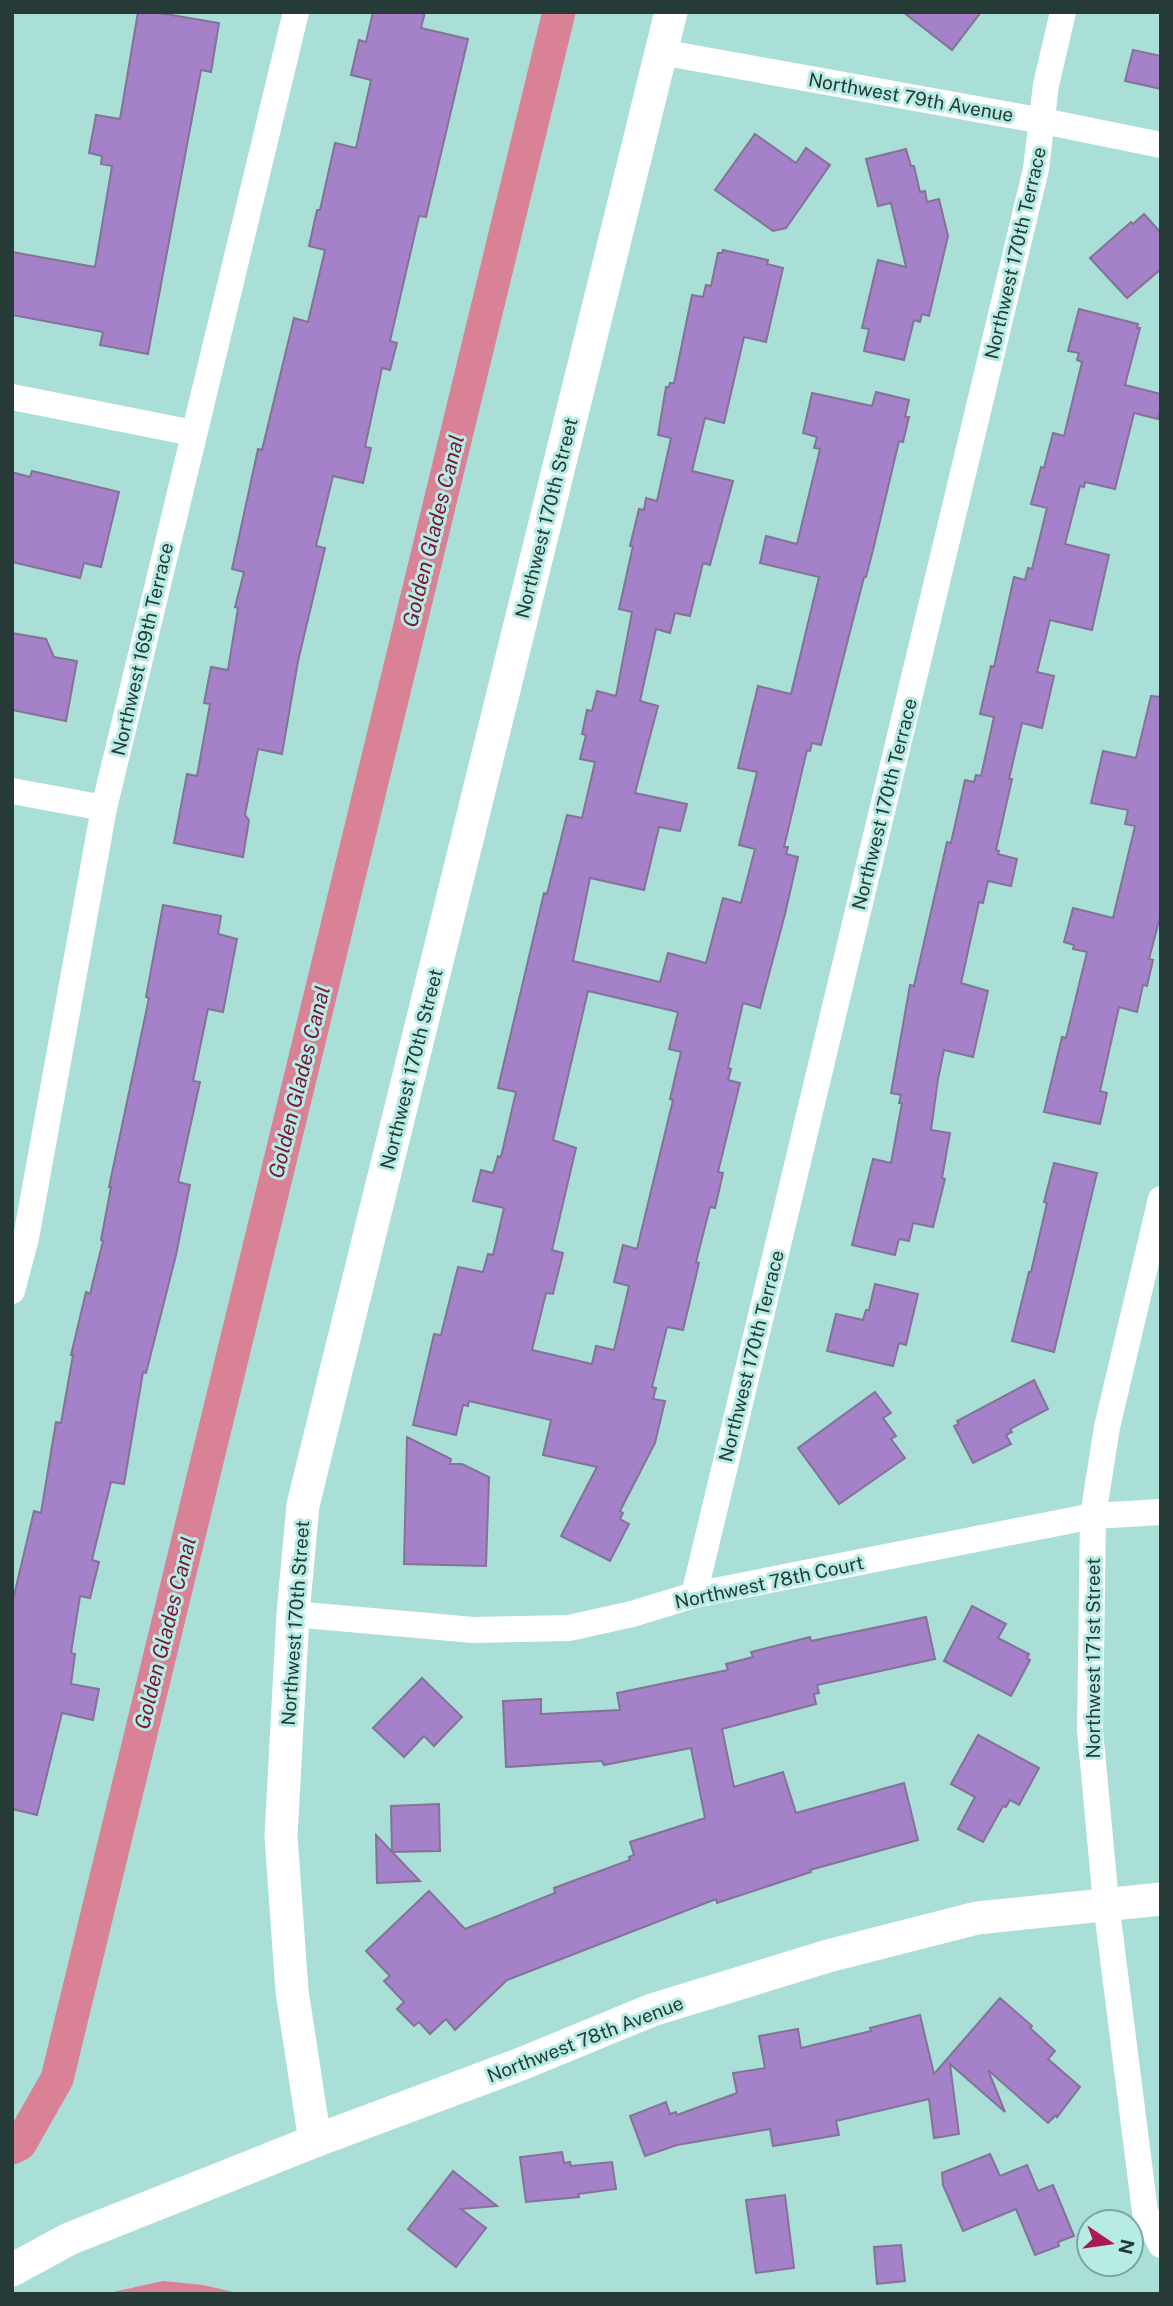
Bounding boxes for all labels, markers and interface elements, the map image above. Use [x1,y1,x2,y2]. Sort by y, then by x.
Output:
street label: Northwest 79th Avenue [807,68,1015,126]
street label: Northwest 170th Terrace [980,145,1050,361]
street label: Northwest 170th Street [510,416,582,620]
water label: Golden Glades Canal [397,432,469,630]
street label: Northwest 169th Terrace [107,540,177,758]
street label: Northwest 170th Terrace [847,696,921,912]
street label: Northwest 170th Street [375,967,447,1171]
water label: Golden Glades Canal [263,983,335,1181]
street label: Northwest 170th Terrace [714,1248,788,1464]
street label: Northwest 170th Street [277,1520,313,1726]
water label: Golden Glades Canal [129,1534,201,1732]
street label: Northwest 78th Court [673,1551,865,1613]
street label: Northwest 171st Street [1082,1557,1104,1759]
street label: Northwest 78th Avenue [484,1991,686,2087]
north arrow [1075,2208,1145,2278]
text: N [1114,2237,1139,2257]

